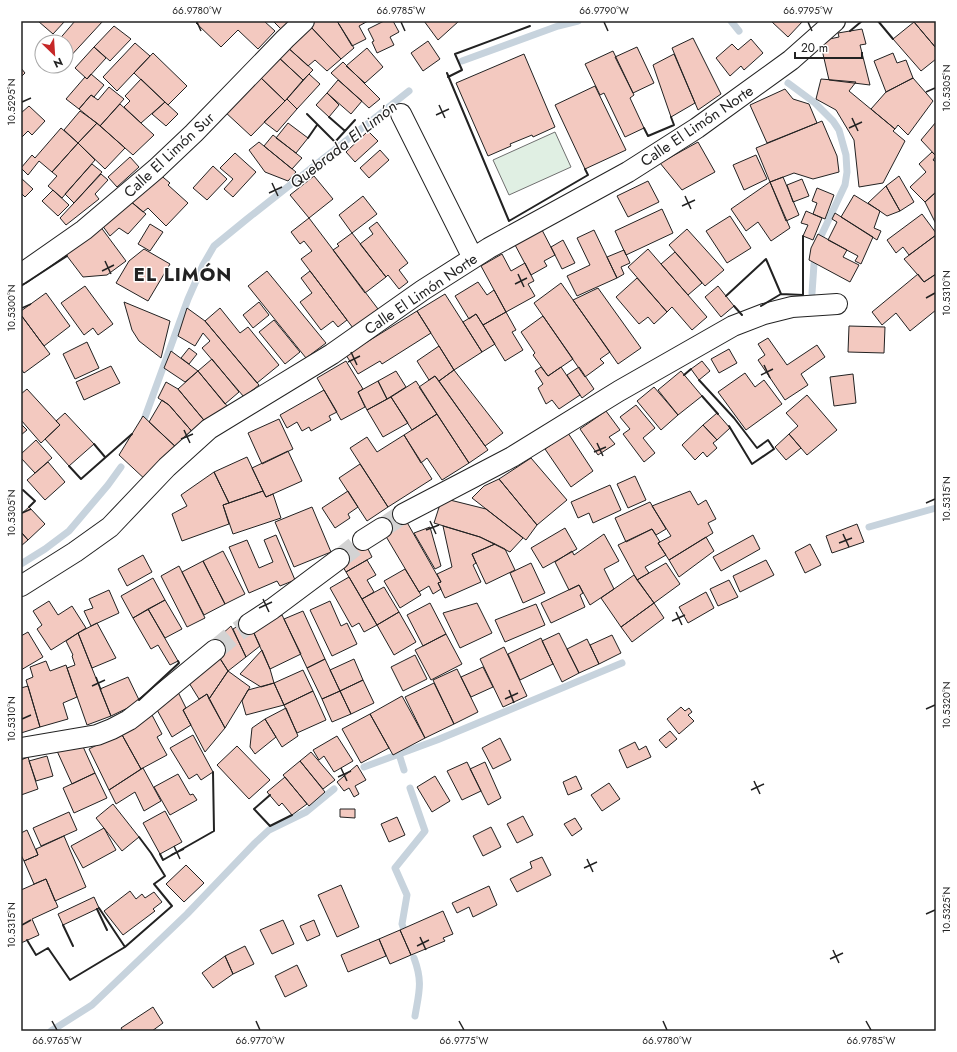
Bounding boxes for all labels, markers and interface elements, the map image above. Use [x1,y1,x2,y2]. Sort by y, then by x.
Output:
text: 66.9780°W [172,3,222,18]
text: 66.9785°W [376,3,426,18]
text: 66.9790°W [579,3,629,18]
text: 66.9795°W [783,3,833,18]
north arrow [34,34,74,74]
scale bar [795,34,862,60]
text: 20 m [801,39,828,57]
text: N [51,54,66,72]
text: 10.5305°N [939,65,954,111]
text: 10.5295°N [4,79,19,125]
street label: Calle El Limón Norte [636,80,758,172]
water label: Quebrada El Limón [285,95,402,194]
street label: Calle El Limón Sur [119,106,220,203]
street label: Calle El Limón Norte [360,248,482,340]
district label: EL LIMÓN [134,261,232,288]
text: 10.5310°N [939,270,954,316]
text: 10.5300°N [4,284,19,332]
text: 10.5315°N [939,476,954,522]
text: 10.5305°N [4,490,19,536]
text: 10.5320°N [939,682,954,728]
text: 10.5310°N [4,696,19,742]
text: 10.5325°N [939,887,954,933]
text: 10.5315°N [4,902,19,948]
text: 66.9765°W [32,1033,82,1048]
text: 66.9770°W [235,1033,285,1048]
text: 66.9775°W [440,1033,488,1048]
text: 66.9780°W [642,1033,692,1048]
text: 66.9785°W [846,1033,896,1048]

